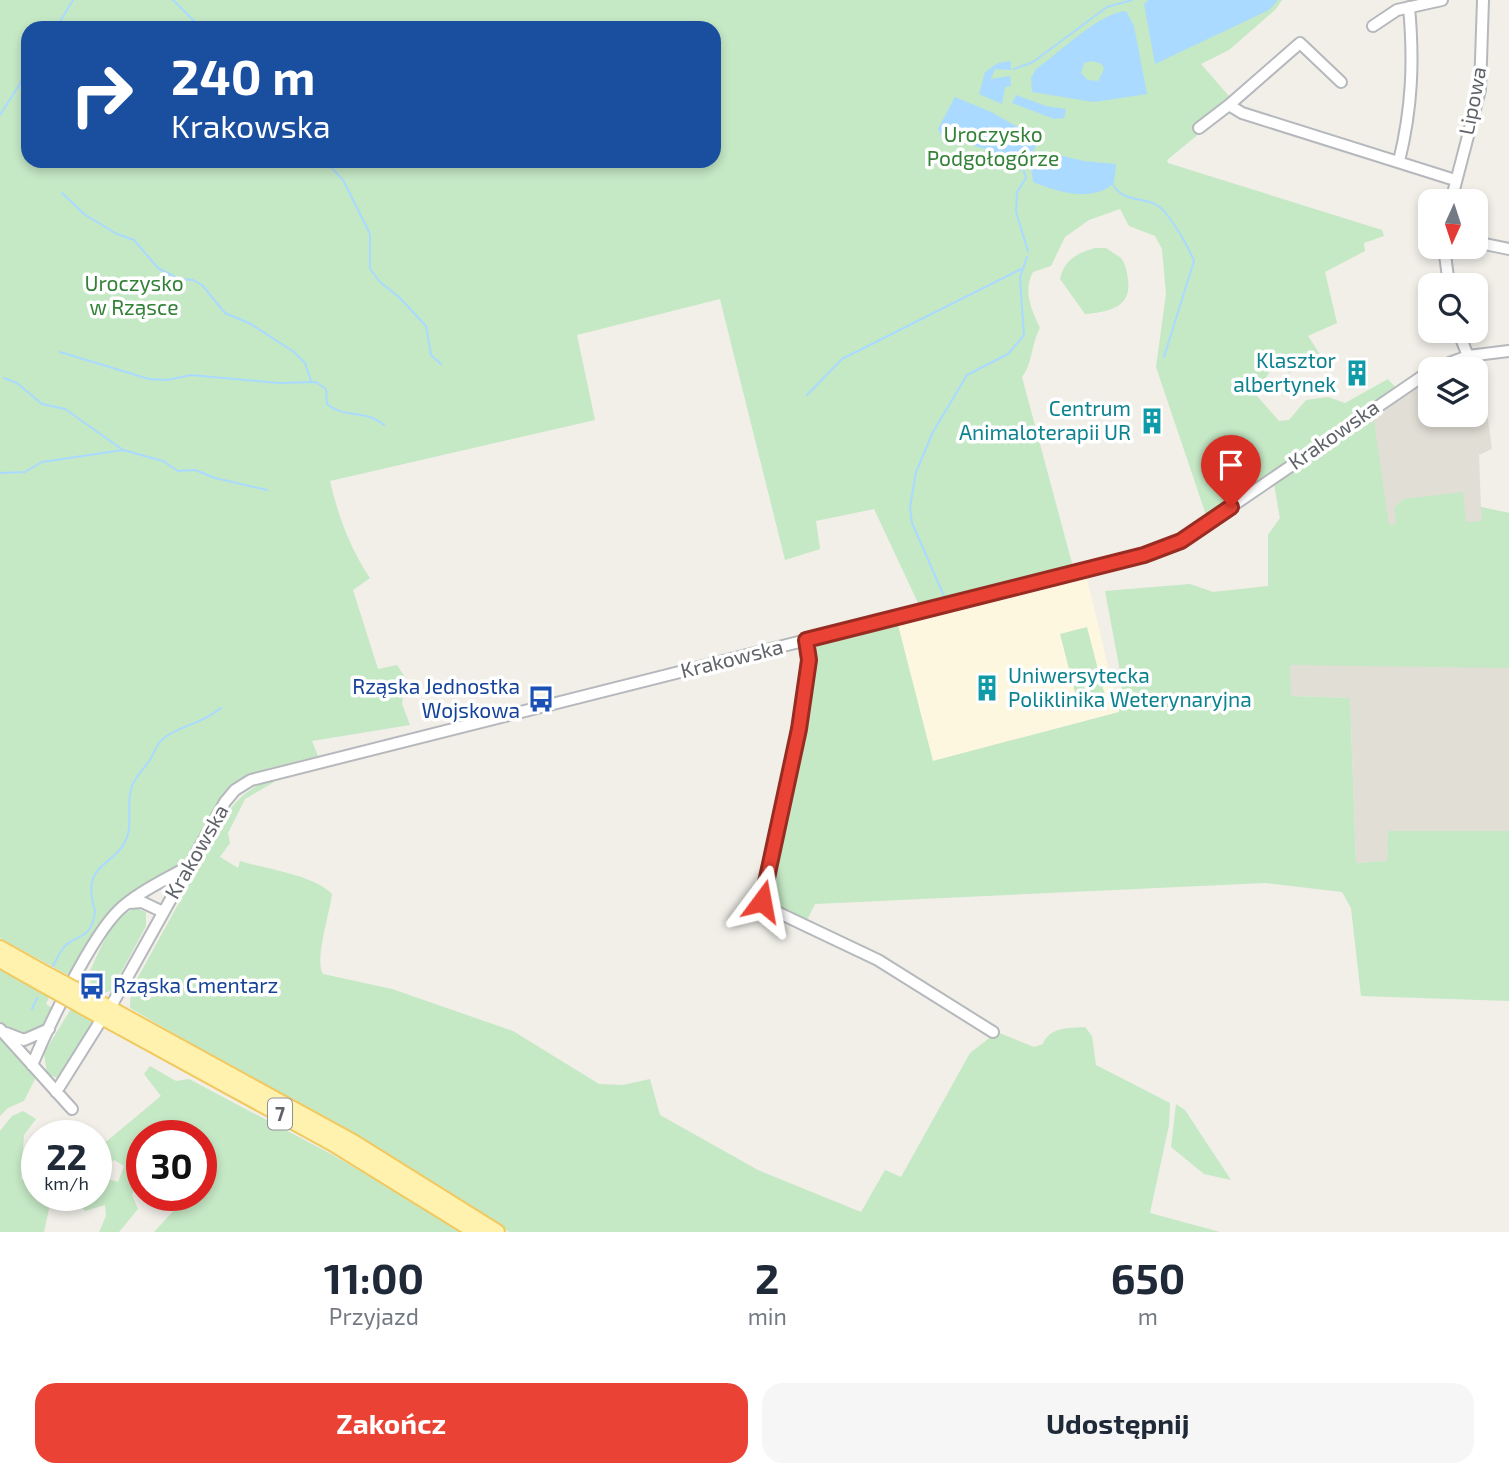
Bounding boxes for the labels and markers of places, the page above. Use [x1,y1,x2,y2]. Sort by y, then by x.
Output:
place label: Klasztor albertynek [1233,347,1337,396]
building icon: Klasztor albertynek [1342,358,1372,388]
place label: Centrum Animaloterapii UR [959,395,1131,444]
building icon: Centrum Animaloterapii UR [1137,406,1167,436]
pin [1201,435,1261,507]
place label: Uniwersytecka Poliklinika Weterynaryjna [1008,662,1252,712]
place label: Rząska Jednostka Wojskowa [352,673,520,723]
building icon: Uniwersytecka Poliklinika Weterynaryjna [972,673,1002,703]
bus stop icon: Rząska Jednostka Wojskowa [526,684,556,714]
bus stop icon: Rząska Cmentarz [77,971,107,1001]
place label: Rząska Cmentarz [113,972,278,997]

